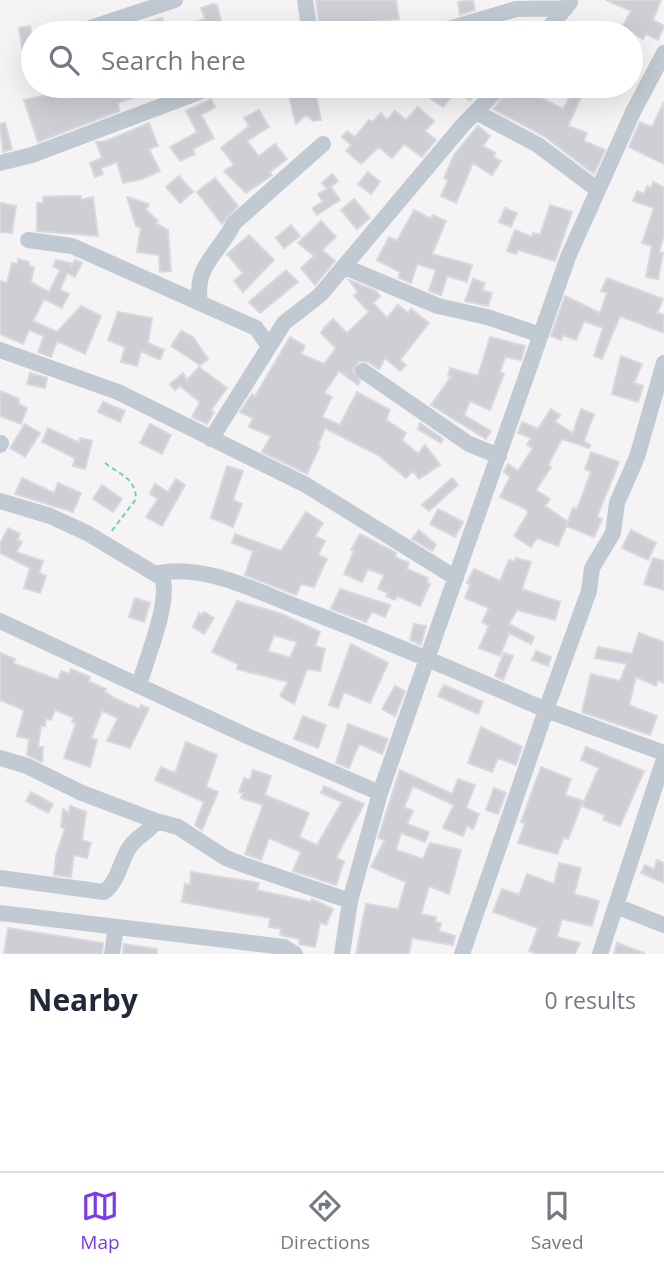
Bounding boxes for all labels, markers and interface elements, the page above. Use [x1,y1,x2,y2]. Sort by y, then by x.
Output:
search box [21,21,643,98]
icon: search [45,41,83,79]
text: Search here [101,42,246,78]
text: Nearby [28,979,138,1020]
text: 0 results [545,984,636,1016]
tab: Map [80,1187,120,1255]
tab: Directions [280,1187,370,1255]
tab: Saved [531,1187,584,1255]

